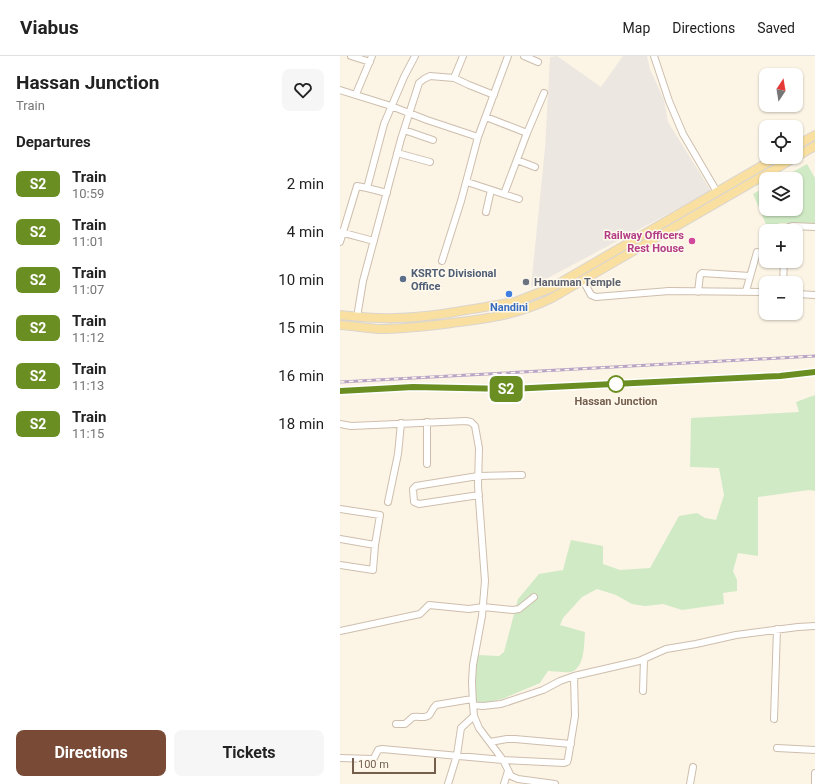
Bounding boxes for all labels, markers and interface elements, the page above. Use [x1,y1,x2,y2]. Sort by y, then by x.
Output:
text: Viabus [20,16,79,39]
text: Map [623,20,650,36]
text: Directions [672,20,735,36]
text: Saved [757,20,795,36]
north arrow [759,68,803,112]
map controls [759,68,803,320]
button: heart [282,69,324,111]
text: Hassan Junction [16,71,159,94]
text: Train [16,98,45,113]
button: locate [759,120,803,164]
text: Departures [16,133,91,151]
text: Train [72,168,106,186]
button: layers [759,172,803,216]
text: 2 min [287,175,324,193]
text: S2 [30,176,46,192]
text: 10:59 [72,186,104,201]
text: Train [72,216,106,234]
text: 4 min [287,223,324,241]
text: S2 [30,224,46,240]
button: + [759,224,803,268]
place label: Railway Officers Rest House [604,229,684,255]
text: 11:01 [72,234,104,249]
marker: Railway Officers Rest House [687,236,697,246]
text: Train [72,264,106,282]
place label: KSRTC Divisional Office [411,267,496,293]
text: 10 min [278,271,324,289]
text: S2 [30,272,46,288]
marker: KSRTC Divisional Office [398,274,408,284]
place label: Hanuman Temple [534,276,621,289]
button: − [759,276,803,320]
marker: Hanuman Temple [521,277,531,287]
text: 11:07 [72,282,104,297]
marker: Nandini [504,289,514,299]
place label: Nandini [490,301,528,314]
text: Train [72,312,106,330]
text: 15 min [278,319,324,337]
text: S2 [30,320,46,336]
text: 11:12 [72,330,104,345]
text: Train [72,360,106,378]
text: 16 min [278,367,324,385]
text: S2 [30,368,46,384]
marker: Hassan Junction [607,375,625,393]
line badge: S2 [488,376,524,402]
text: 11:13 [72,378,104,393]
text: S2 [498,381,514,397]
place label: Hassan Junction [575,395,657,408]
text: Train [72,408,106,426]
text: 18 min [278,415,324,433]
text: S2 [30,416,46,432]
text: 11:15 [72,426,104,441]
button: Directions [16,730,166,776]
button: Tickets [174,730,324,776]
scale bar [352,756,436,775]
text: 100 m [358,758,389,771]

